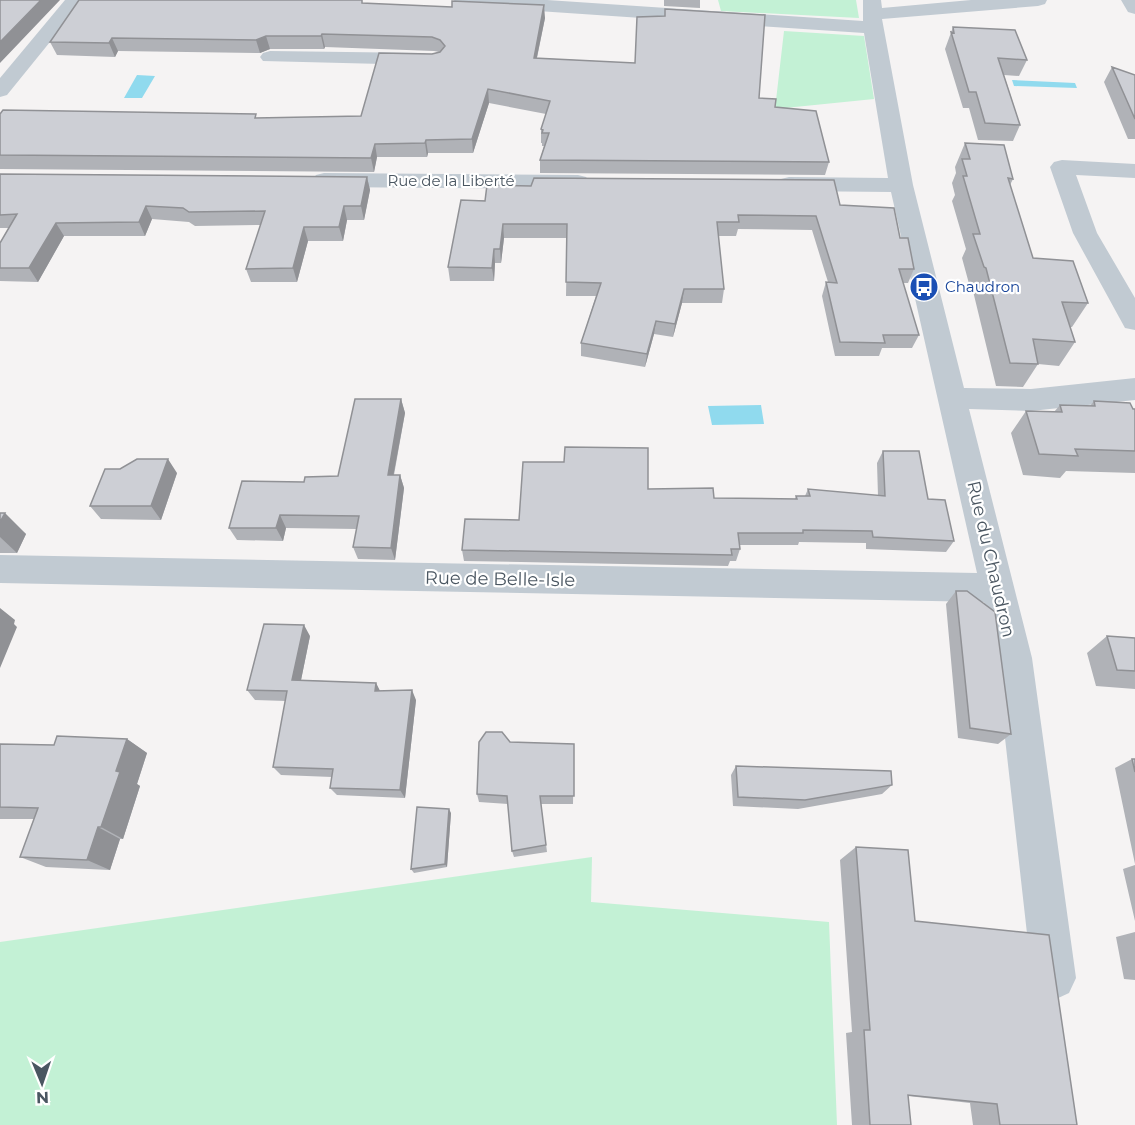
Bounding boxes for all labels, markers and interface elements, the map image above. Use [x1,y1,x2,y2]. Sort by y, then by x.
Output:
street label: Rue de la Liberté [387,171,515,190]
bus stop icon: Chaudron [908,271,940,303]
place label: Chaudron [945,277,1020,296]
street label: Rue du Chaudron [962,479,1020,639]
street label: Rue de Belle-Isle [425,567,576,591]
north arrow [12,1053,72,1113]
text: N [36,1088,49,1107]

